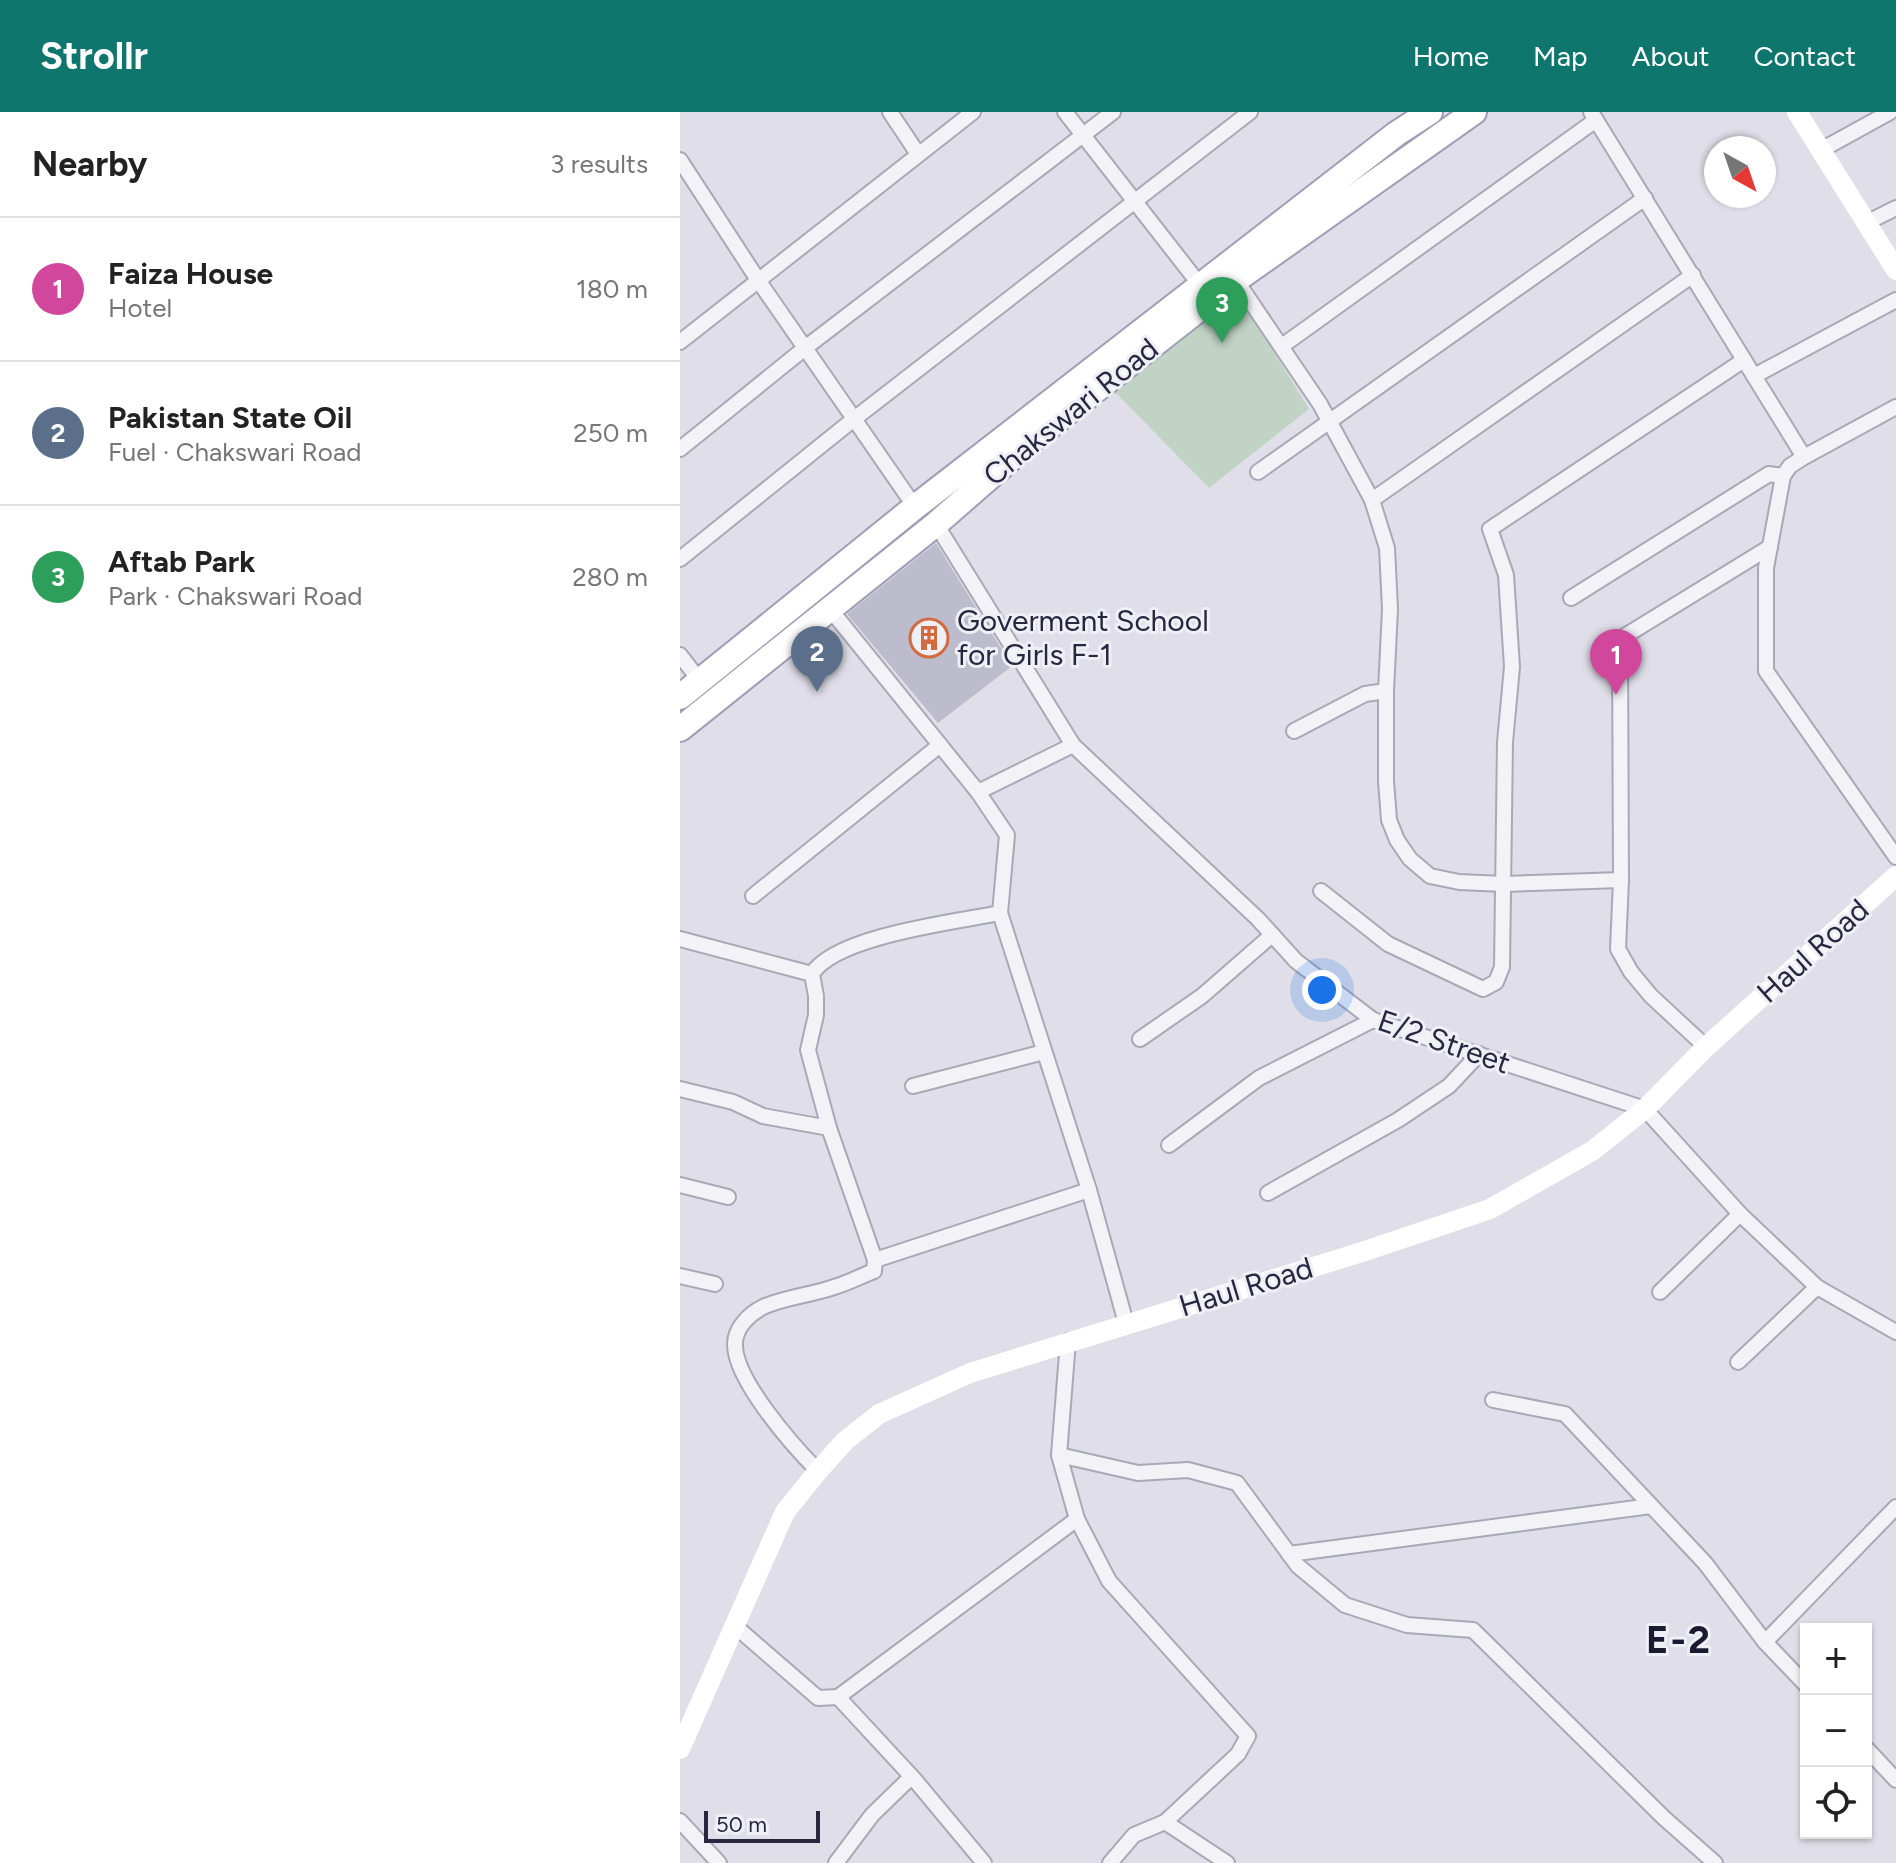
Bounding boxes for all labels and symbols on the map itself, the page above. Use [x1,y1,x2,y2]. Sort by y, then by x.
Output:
north arrow [1704,136,1776,208]
pin: 3 [1196,277,1248,343]
street label: Chakswari Road [976,330,1166,493]
place label: Goverment School for Girls F-1 [957,602,1209,673]
building icon: Goverment School for Girls F-1 [908,617,950,659]
pin: 2 [791,626,843,692]
pin: 1 [1590,629,1642,695]
street label: Haul Road [1749,891,1876,1010]
your location [1302,970,1342,1010]
street label: E/2 Street [1373,1002,1515,1081]
street label: Haul Road [1175,1249,1317,1324]
district label: E-2 [1646,1617,1712,1663]
scale bar [704,1807,820,1843]

